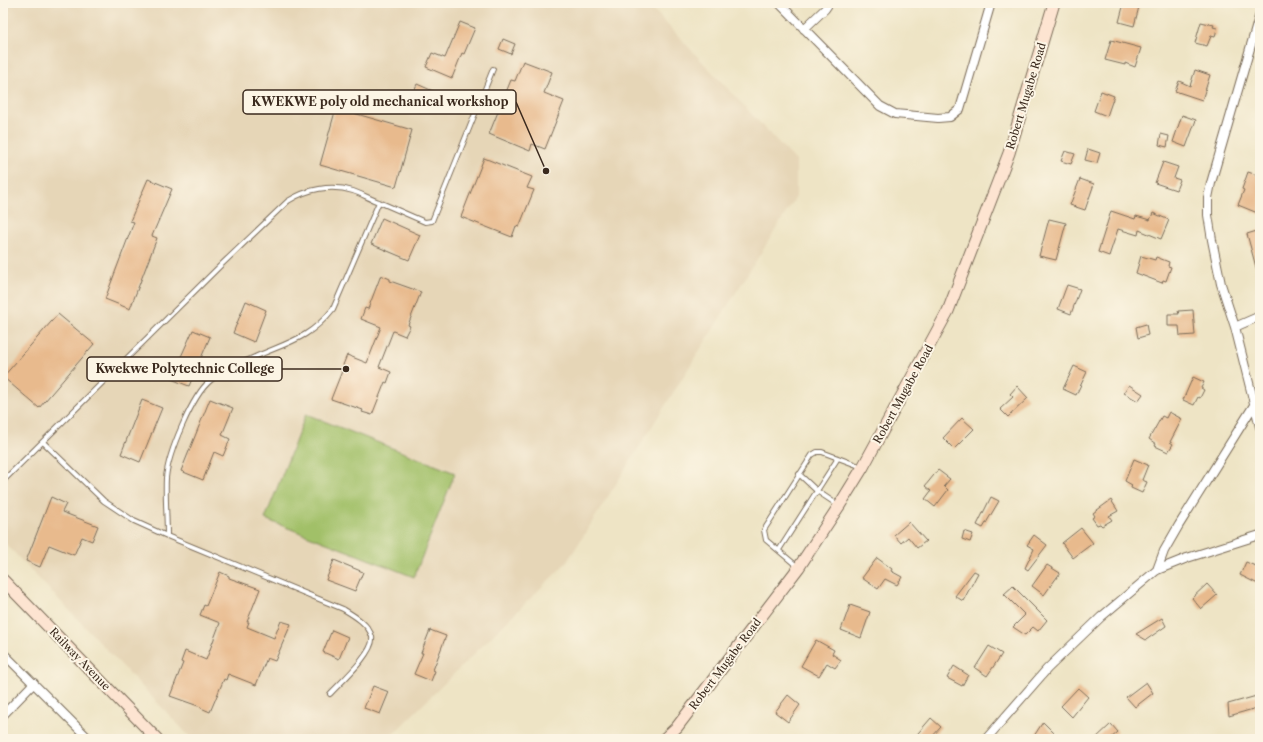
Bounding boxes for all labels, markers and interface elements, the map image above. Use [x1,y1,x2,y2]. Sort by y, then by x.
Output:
street label: Robert Mugabe Road [1003,41,1049,151]
callout: KWEKWE poly old mechanical workshop [243,90,516,114]
text: KWEKWE poly old mechanical workshop [252,94,508,109]
street label: Robert Mugabe Road [870,342,936,446]
callout: Kwekwe Polytechnic College [87,357,282,381]
text: Kwekwe Polytechnic College [95,361,275,376]
street label: Robert Mugabe Road [686,615,764,713]
street label: Railway Avenue [46,625,114,693]

